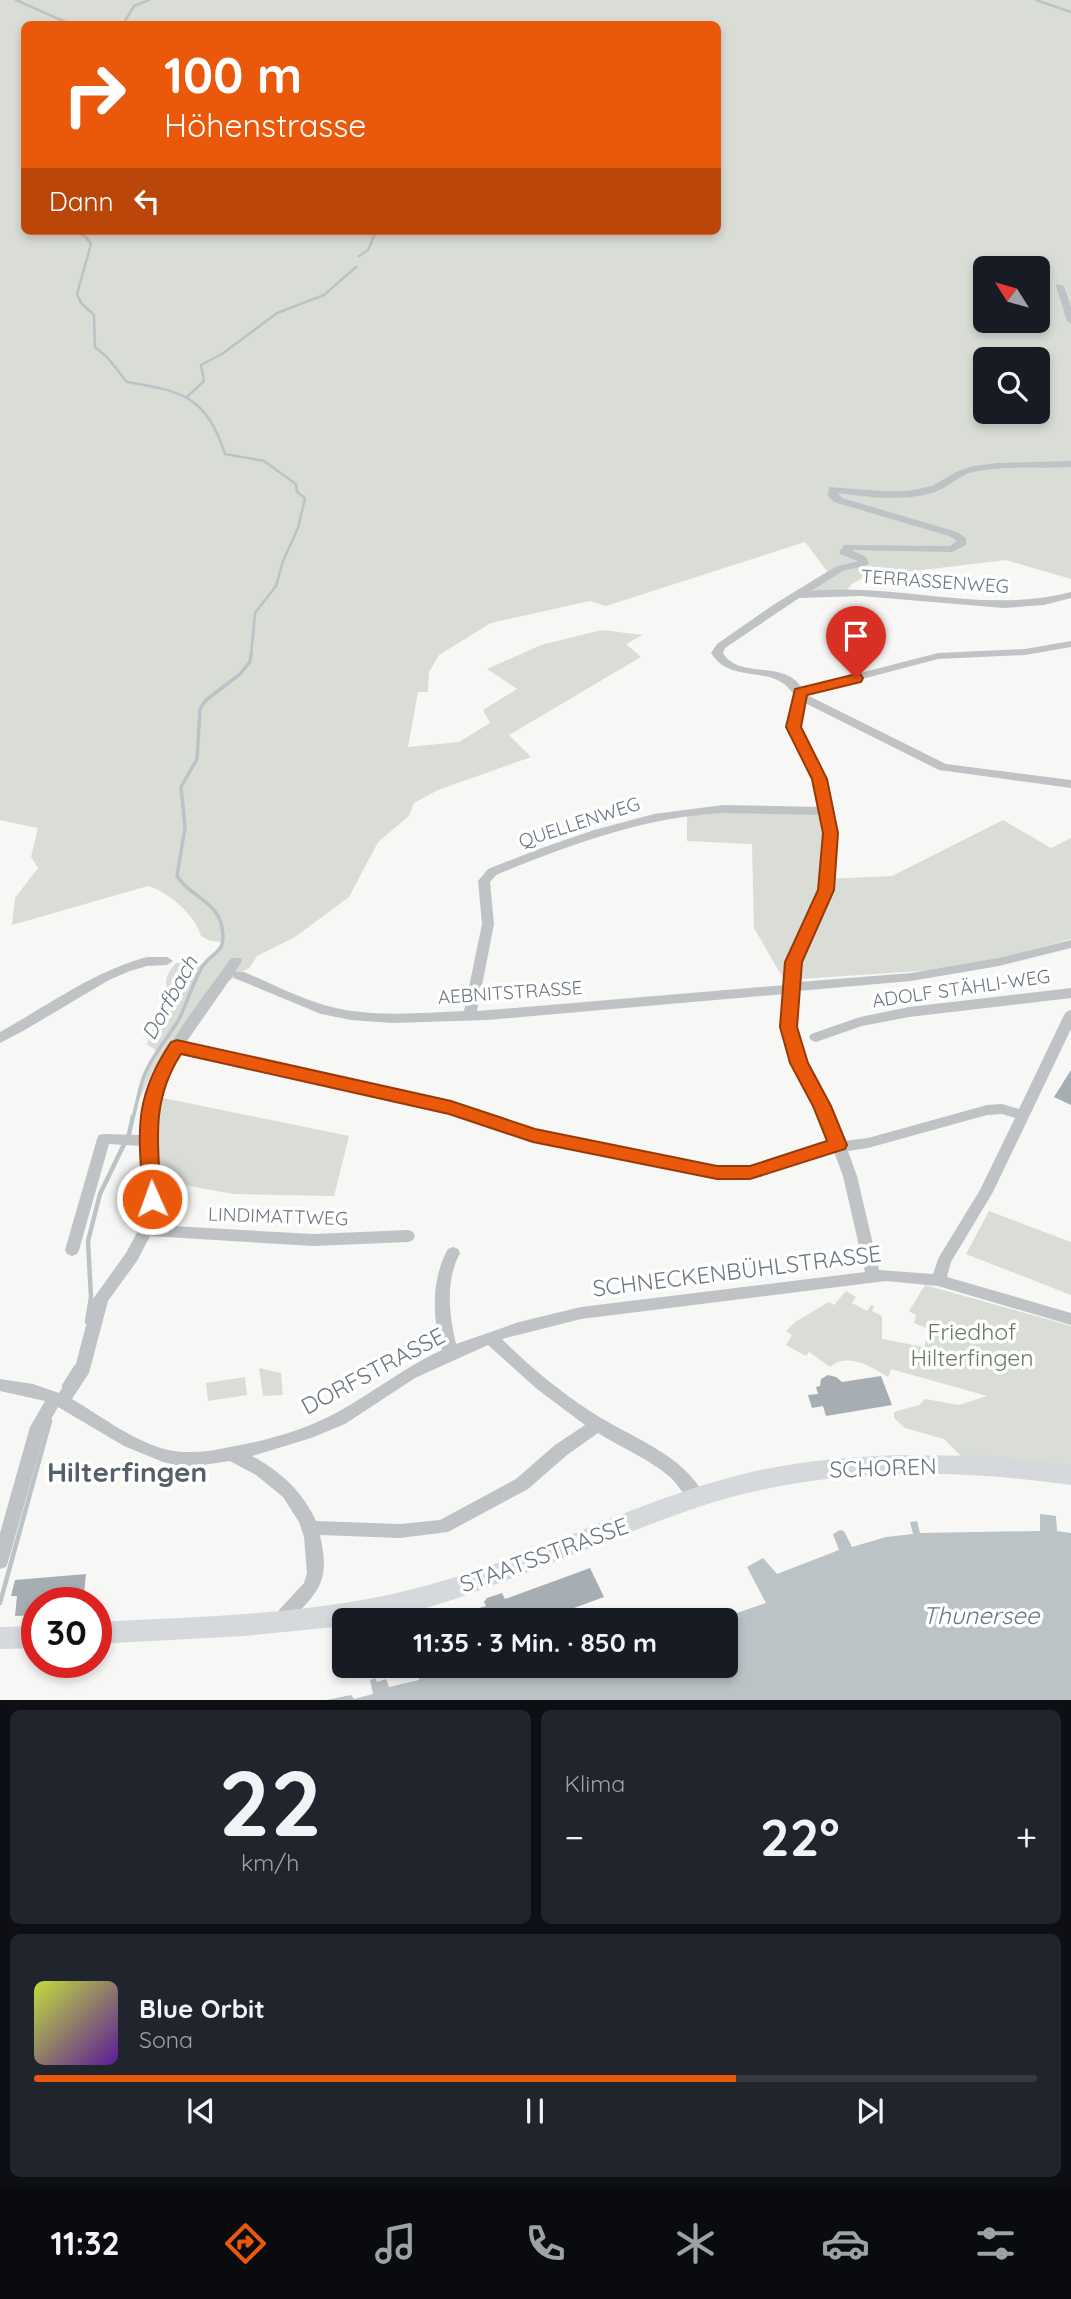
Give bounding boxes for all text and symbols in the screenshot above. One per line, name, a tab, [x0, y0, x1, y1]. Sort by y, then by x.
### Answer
text: 100 m	[164, 44, 302, 105]
icon: right	[49, 49, 140, 140]
text: Höhenstrasse	[164, 105, 366, 145]
icon: left	[128, 182, 166, 220]
text: Dann	[49, 185, 114, 218]
north arrow	[973, 256, 1050, 332]
map controls	[973, 256, 1050, 424]
button: search	[973, 347, 1050, 424]
street label: TERRASSENWEG	[860, 564, 1010, 598]
pin	[826, 606, 886, 678]
icon: arrive	[837, 617, 875, 655]
street label: QUELLENWEG	[515, 791, 643, 853]
water label: Dorfbach	[135, 950, 203, 1044]
street label: ADOLF STÄHLI-WEG	[871, 964, 1051, 1012]
street label: AEBNITSTRASSE	[437, 975, 583, 1009]
position arrow	[115, 1162, 189, 1236]
street label: LINDIMATTWEG	[208, 1202, 348, 1230]
street label: SCHNECKENBÜHLSTRASSE	[591, 1238, 883, 1303]
park label: Friedhof Hilterfingen	[911, 1317, 1033, 1372]
street label: DORFSTRASSE	[296, 1321, 450, 1421]
street label: SCHOREN	[829, 1451, 937, 1484]
district label: Hilterfingen	[47, 1454, 207, 1489]
street label: STAATSSTRASSE	[456, 1511, 632, 1598]
speed limit sign: 30	[21, 1587, 112, 1678]
water label: Thunersee	[923, 1600, 1041, 1630]
text: 11:35 · 3 Min. · 850 m	[413, 1626, 657, 1659]
text: 22	[218, 1745, 322, 1859]
text: Klima	[565, 1769, 625, 1798]
text: 22°	[760, 1804, 840, 1869]
text: −	[565, 1813, 584, 1861]
text: +	[1016, 1813, 1037, 1861]
text: km/h	[241, 1848, 299, 1877]
text: Blue Orbit	[139, 1992, 265, 2025]
text: Sona	[139, 2025, 193, 2054]
icon: previous	[182, 2092, 220, 2130]
icon: pause	[516, 2092, 554, 2130]
icon: next	[851, 2092, 889, 2130]
icon: directions	[221, 2219, 270, 2268]
icon: music	[371, 2219, 420, 2268]
icon: phone	[521, 2219, 570, 2268]
icon: climate	[671, 2219, 720, 2268]
icon: car	[821, 2219, 870, 2268]
icon: filters	[971, 2219, 1020, 2268]
text: 11:32	[51, 2223, 120, 2263]

